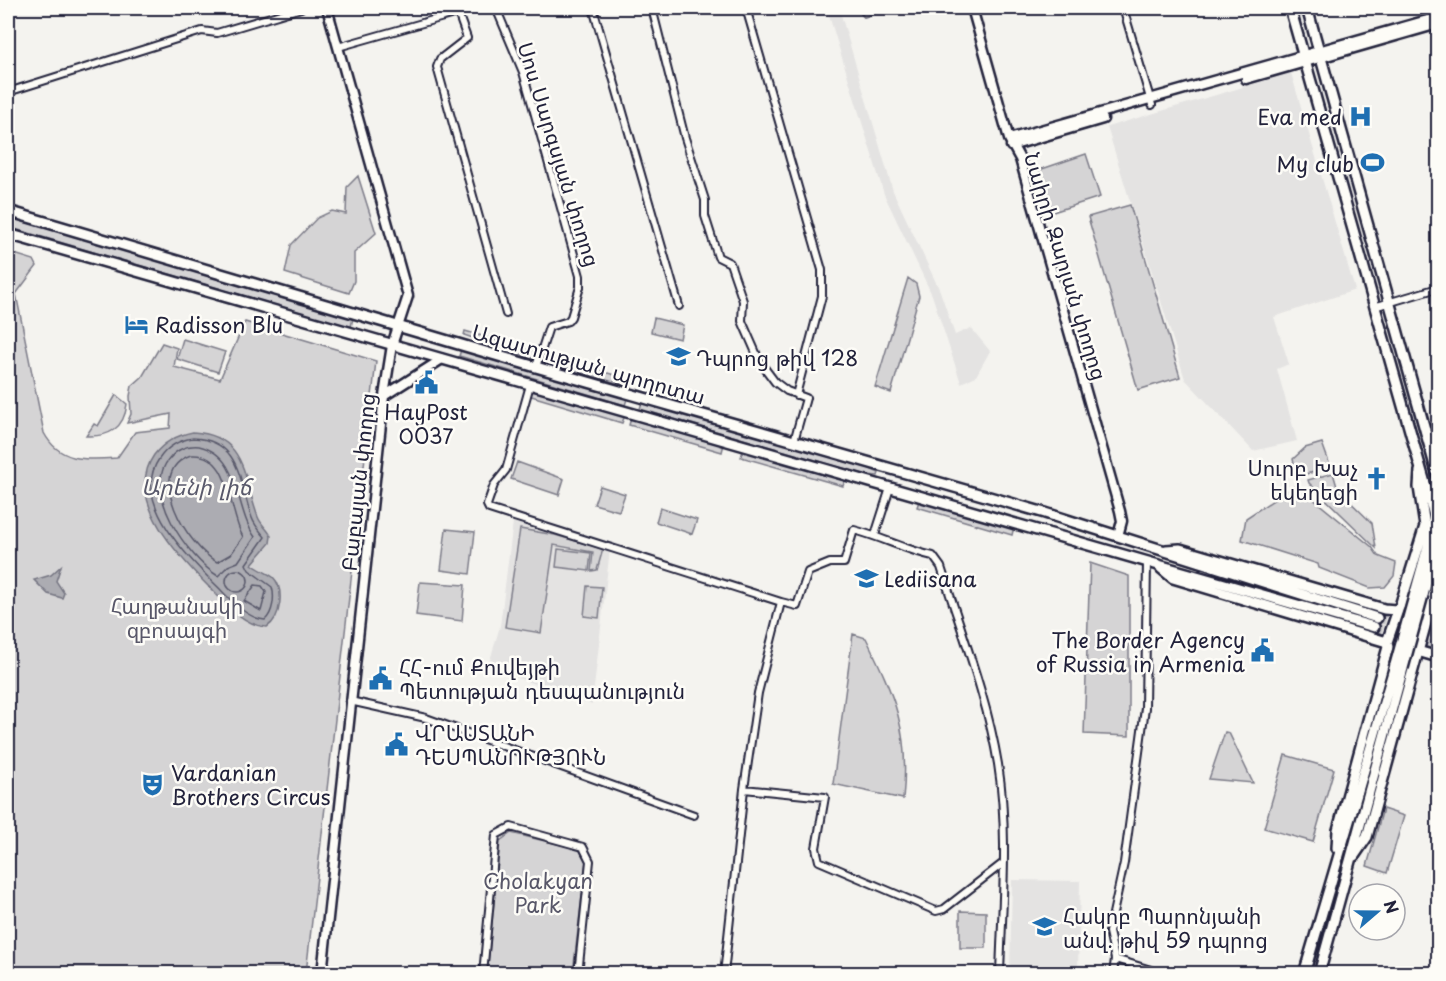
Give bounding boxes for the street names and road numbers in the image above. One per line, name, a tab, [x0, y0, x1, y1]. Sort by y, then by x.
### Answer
street label: Սոս Սարգսյան փողոց	[511, 38, 609, 270]
street label: Նաիրի Զարյան փողոց	[1017, 148, 1117, 384]
street label: Ազատության պողոտա	[468, 314, 710, 412]
street label: Բաբայան փողոց	[332, 391, 382, 573]

